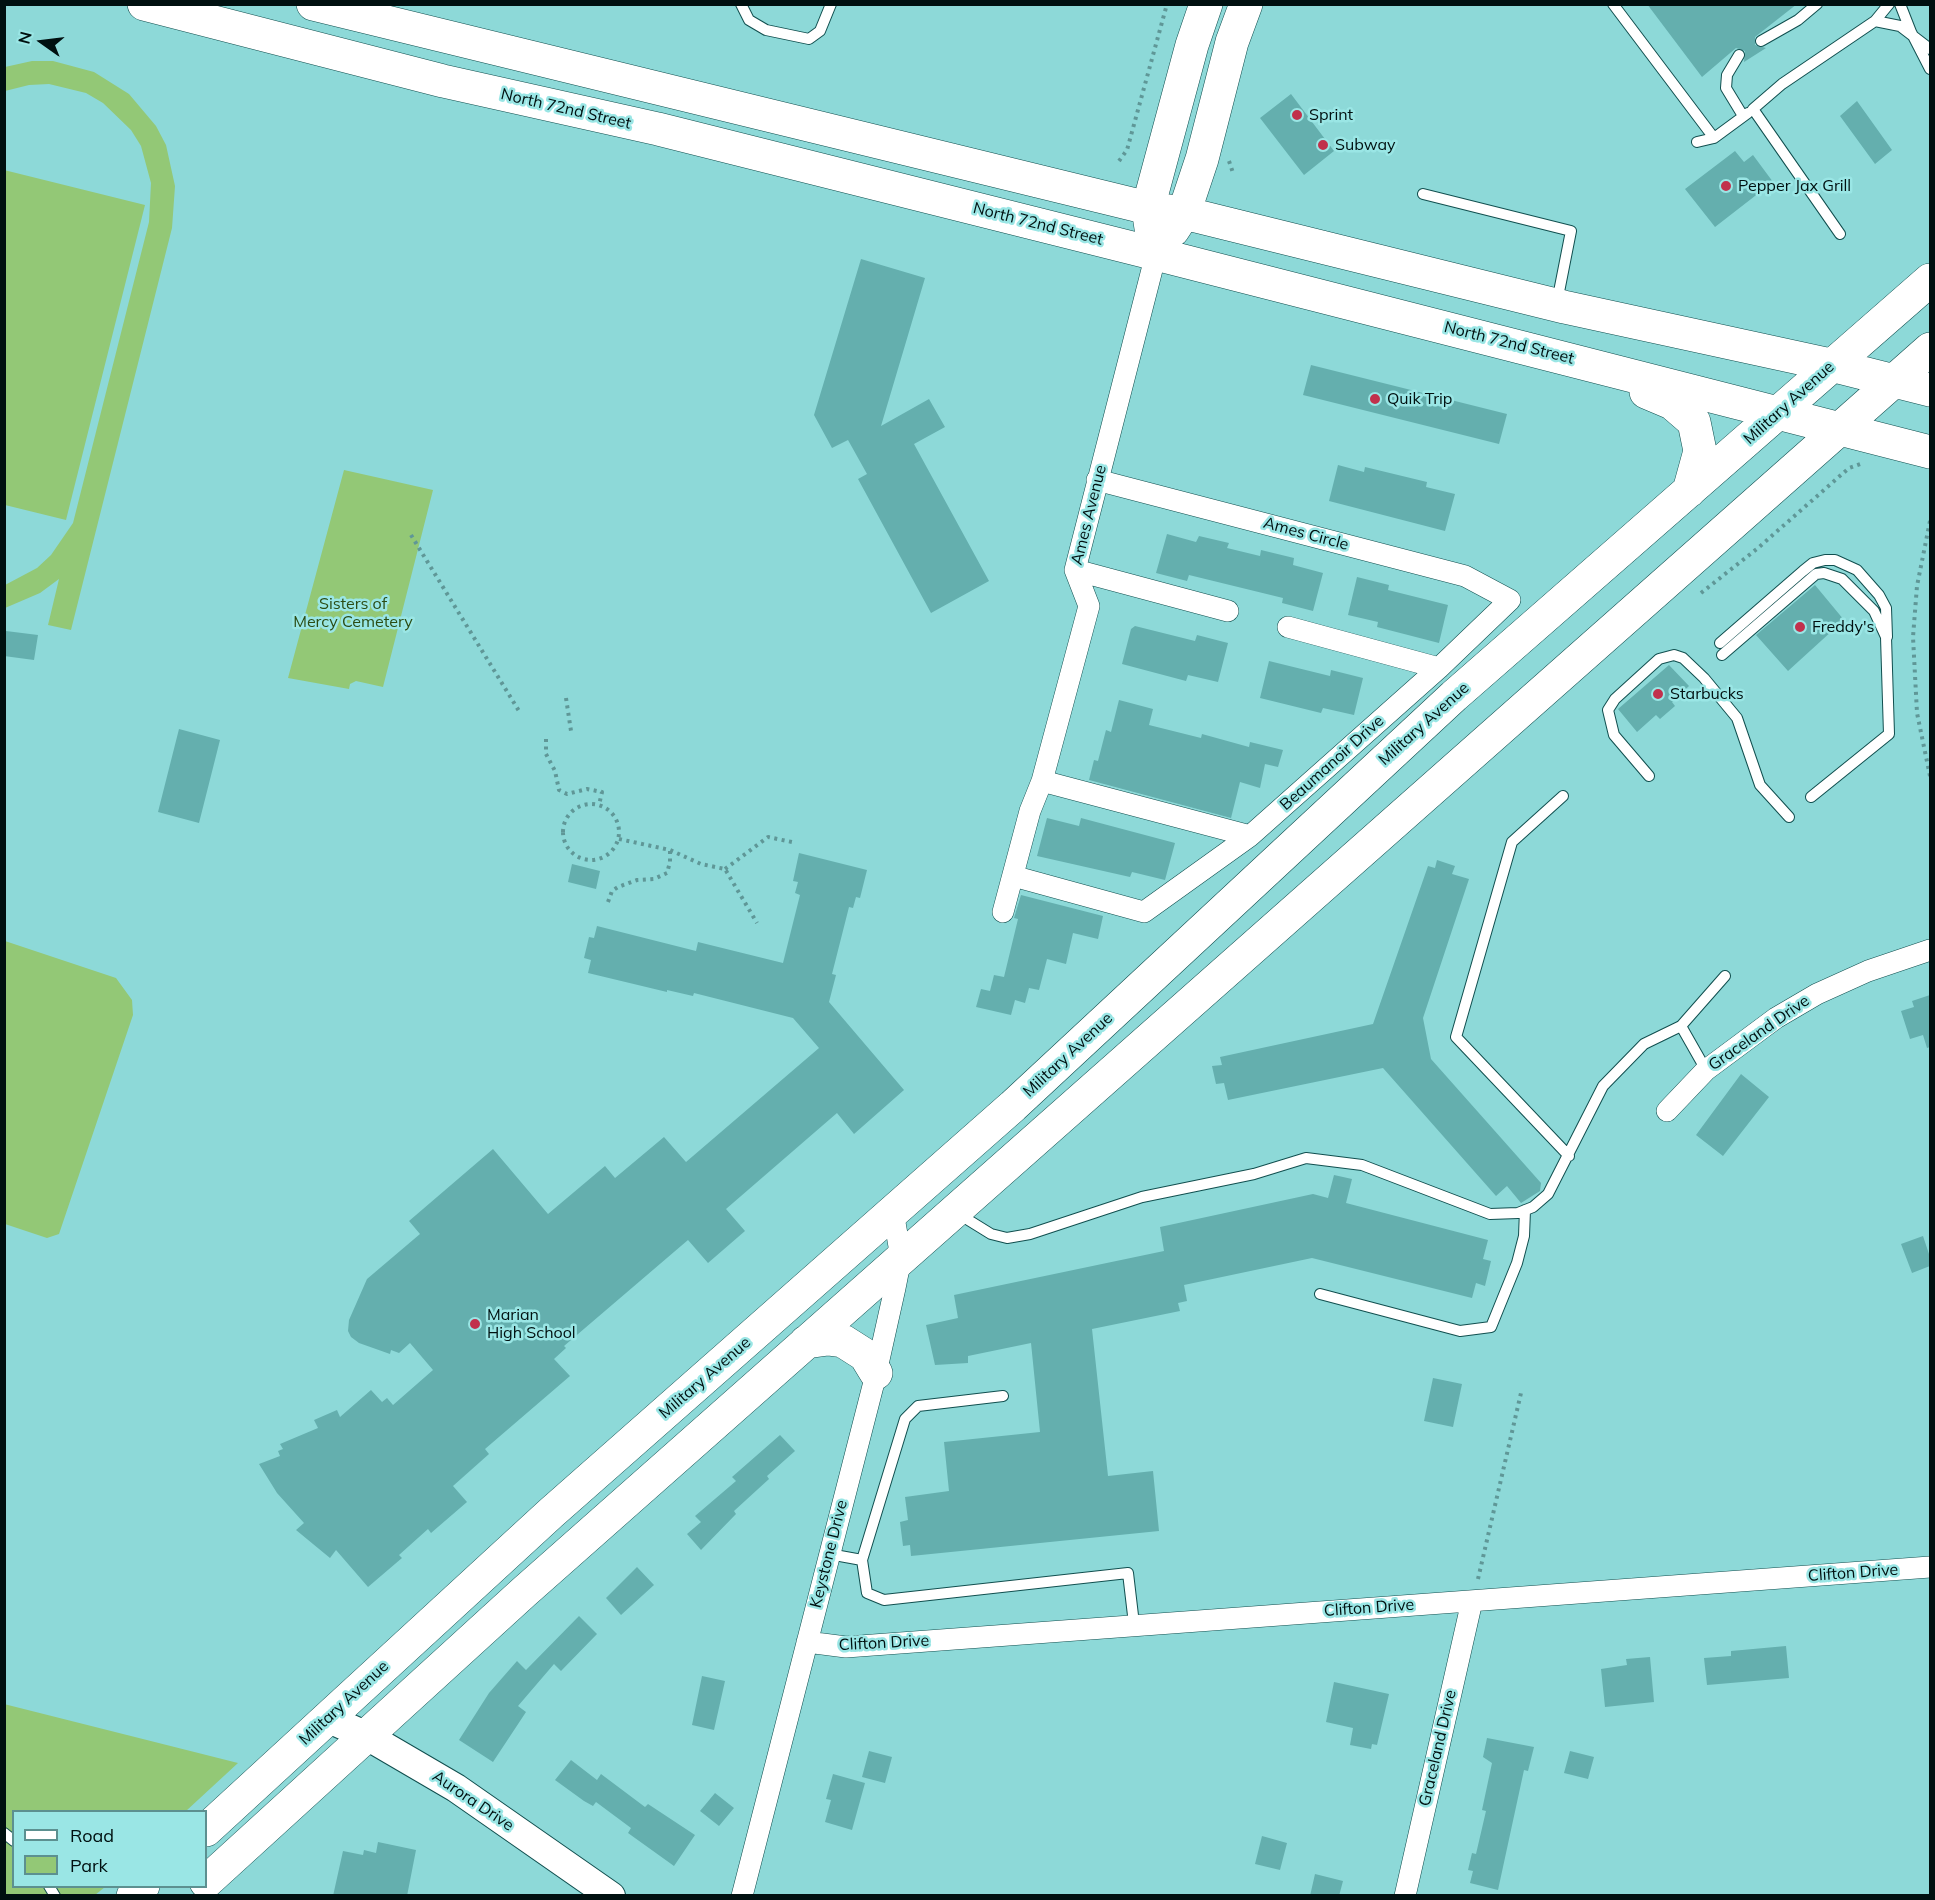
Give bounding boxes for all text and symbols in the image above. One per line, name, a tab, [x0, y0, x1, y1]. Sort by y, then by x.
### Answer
north arrow	[12, 12, 72, 72]
text: N	[13, 29, 36, 46]
street label: North 72nd Street	[499, 85, 633, 133]
place label: Sprint	[1309, 105, 1353, 125]
marker: Sprint	[1290, 108, 1304, 122]
place label: Subway	[1335, 135, 1395, 155]
marker: Subway	[1316, 138, 1330, 152]
place label: Pepper Jax Grill	[1738, 176, 1851, 196]
marker: Pepper Jax Grill	[1719, 179, 1733, 193]
street label: North 72nd Street	[971, 199, 1105, 249]
street label: North 72nd Street	[1442, 318, 1576, 368]
street label: Military Avenue	[1740, 357, 1838, 449]
place label: Quik Trip	[1387, 389, 1452, 409]
marker: Quik Trip	[1368, 392, 1382, 406]
street label: Ames Avenue	[1067, 463, 1111, 567]
street label: Ames Circle	[1261, 513, 1351, 555]
park label: Sisters of Mercy Cemetery	[293, 594, 413, 632]
place label: Freddy's	[1812, 617, 1874, 637]
marker: Freddy's	[1793, 620, 1807, 634]
street label: Military Avenue	[1375, 678, 1473, 770]
place label: Starbucks	[1670, 684, 1744, 704]
marker: Starbucks	[1651, 687, 1665, 701]
street label: Beaumanoir Drive	[1276, 711, 1388, 815]
street label: Graceland Drive	[1705, 991, 1813, 1075]
street label: Military Avenue	[1019, 1009, 1117, 1101]
place label: Marian High School	[487, 1305, 576, 1343]
marker: Marian High School	[468, 1317, 482, 1331]
street label: Military Avenue	[655, 1333, 755, 1423]
street label: Keystone Drive	[806, 1498, 852, 1610]
street label: Clifton Drive	[1807, 1560, 1899, 1586]
street label: Clifton Drive	[1323, 1595, 1415, 1621]
street label: Clifton Drive	[838, 1631, 930, 1655]
street label: Military Avenue	[295, 1657, 393, 1749]
street label: Graceland Drive	[1415, 1688, 1461, 1808]
street label: Aurora Drive	[429, 1767, 517, 1835]
legend	[12, 1810, 207, 1888]
text: Road	[70, 1824, 114, 1847]
text: Park	[70, 1854, 108, 1877]

